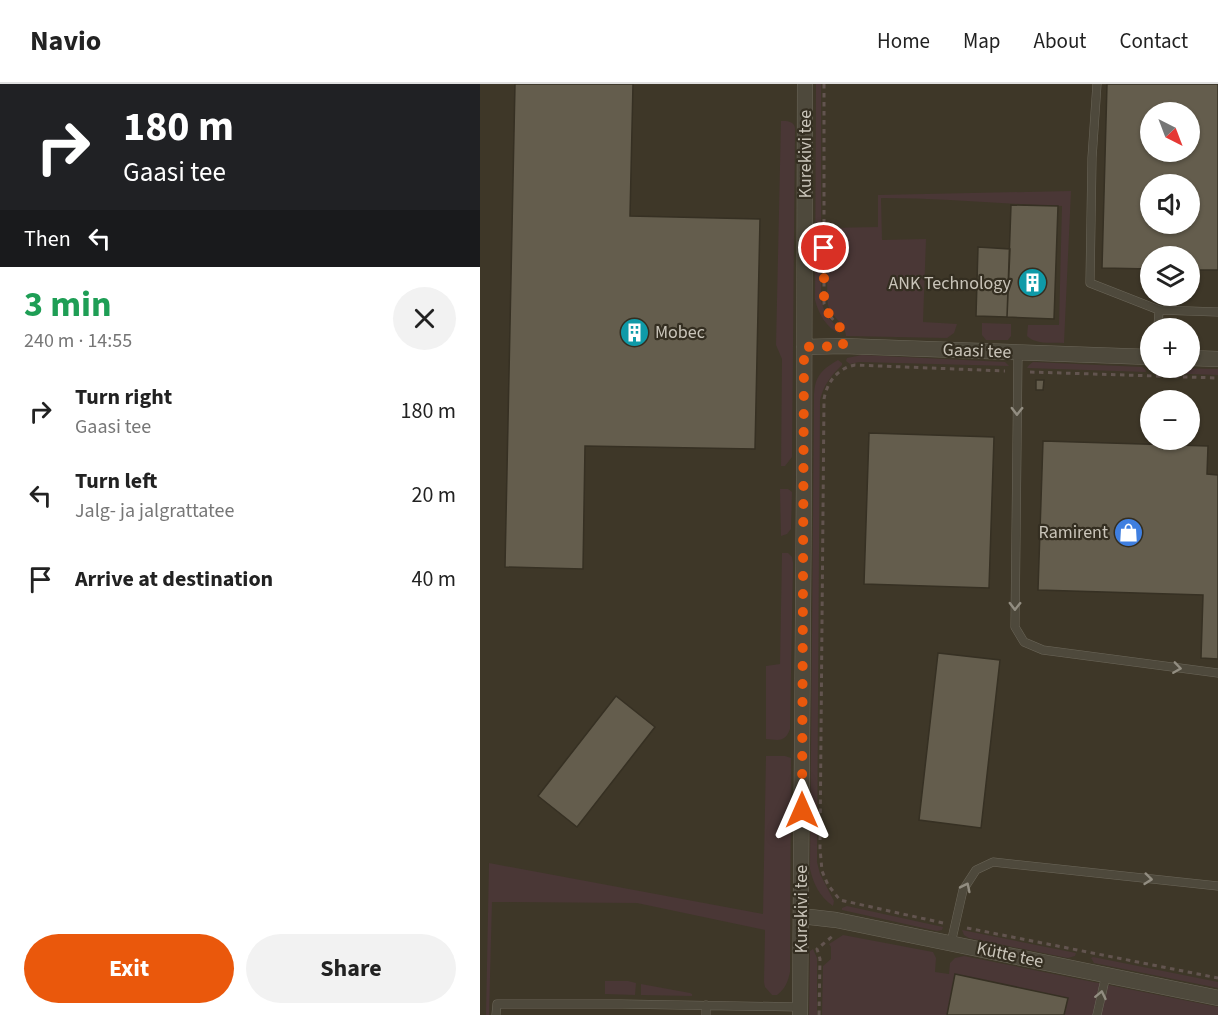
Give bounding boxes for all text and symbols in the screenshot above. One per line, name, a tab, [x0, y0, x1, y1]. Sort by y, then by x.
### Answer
text: Navio	[30, 21, 101, 61]
text: Home	[877, 26, 930, 56]
text: Map	[963, 26, 1001, 56]
text: About	[1034, 26, 1086, 56]
text: Contact	[1119, 26, 1188, 56]
text: 180 m	[123, 97, 234, 157]
north arrow	[1140, 102, 1200, 162]
map controls	[1140, 102, 1200, 450]
icon: right	[24, 108, 102, 186]
street label: Kurekivi tee	[793, 110, 818, 198]
text: Gaasi tee	[123, 153, 226, 192]
button: sound	[1140, 174, 1200, 234]
icon: left	[83, 222, 116, 255]
pin	[798, 222, 849, 273]
text: Then	[24, 223, 71, 255]
icon: arrive	[807, 231, 840, 264]
button: layers	[1140, 246, 1200, 306]
building icon: ANK Technology	[1016, 267, 1048, 299]
place label: ANK Technology	[888, 271, 1012, 296]
text: 3 min	[24, 279, 112, 330]
button: close	[393, 287, 456, 350]
building icon: Mobec	[618, 316, 650, 348]
button: +	[1140, 318, 1200, 378]
place label: Mobec	[655, 320, 705, 345]
text: 240 m · 14:55	[24, 327, 132, 355]
street label: Gaasi tee	[942, 337, 1012, 365]
text: Turn right	[75, 381, 172, 413]
button: −	[1140, 390, 1200, 450]
icon: right	[24, 395, 57, 428]
text: 180 m	[401, 395, 456, 427]
one-way arrow	[1011, 406, 1024, 415]
text: Gaasi tee	[75, 413, 151, 441]
text: Turn left	[75, 465, 157, 497]
icon: left	[24, 479, 57, 512]
text: 20 m	[411, 479, 456, 511]
text: Jalg- ja jalgrattatee	[75, 497, 234, 525]
shop icon: Ramirent	[1113, 516, 1145, 548]
place label: Ramirent	[1038, 520, 1108, 545]
icon: arrive	[24, 563, 57, 596]
text: Arrive at destination	[75, 563, 273, 595]
text: 40 m	[411, 563, 456, 595]
one-way arrow	[1009, 601, 1021, 610]
one-way arrow	[1173, 661, 1182, 673]
position arrow	[770, 778, 834, 842]
street label: Kurekivi tee	[789, 865, 814, 953]
one-way arrow	[1144, 872, 1153, 885]
one-way arrow	[959, 883, 971, 894]
button: Exit	[24, 934, 234, 1003]
button: Share	[246, 934, 456, 1003]
street label: Kütte tee	[974, 936, 1046, 974]
one-way arrow	[1094, 990, 1107, 1000]

